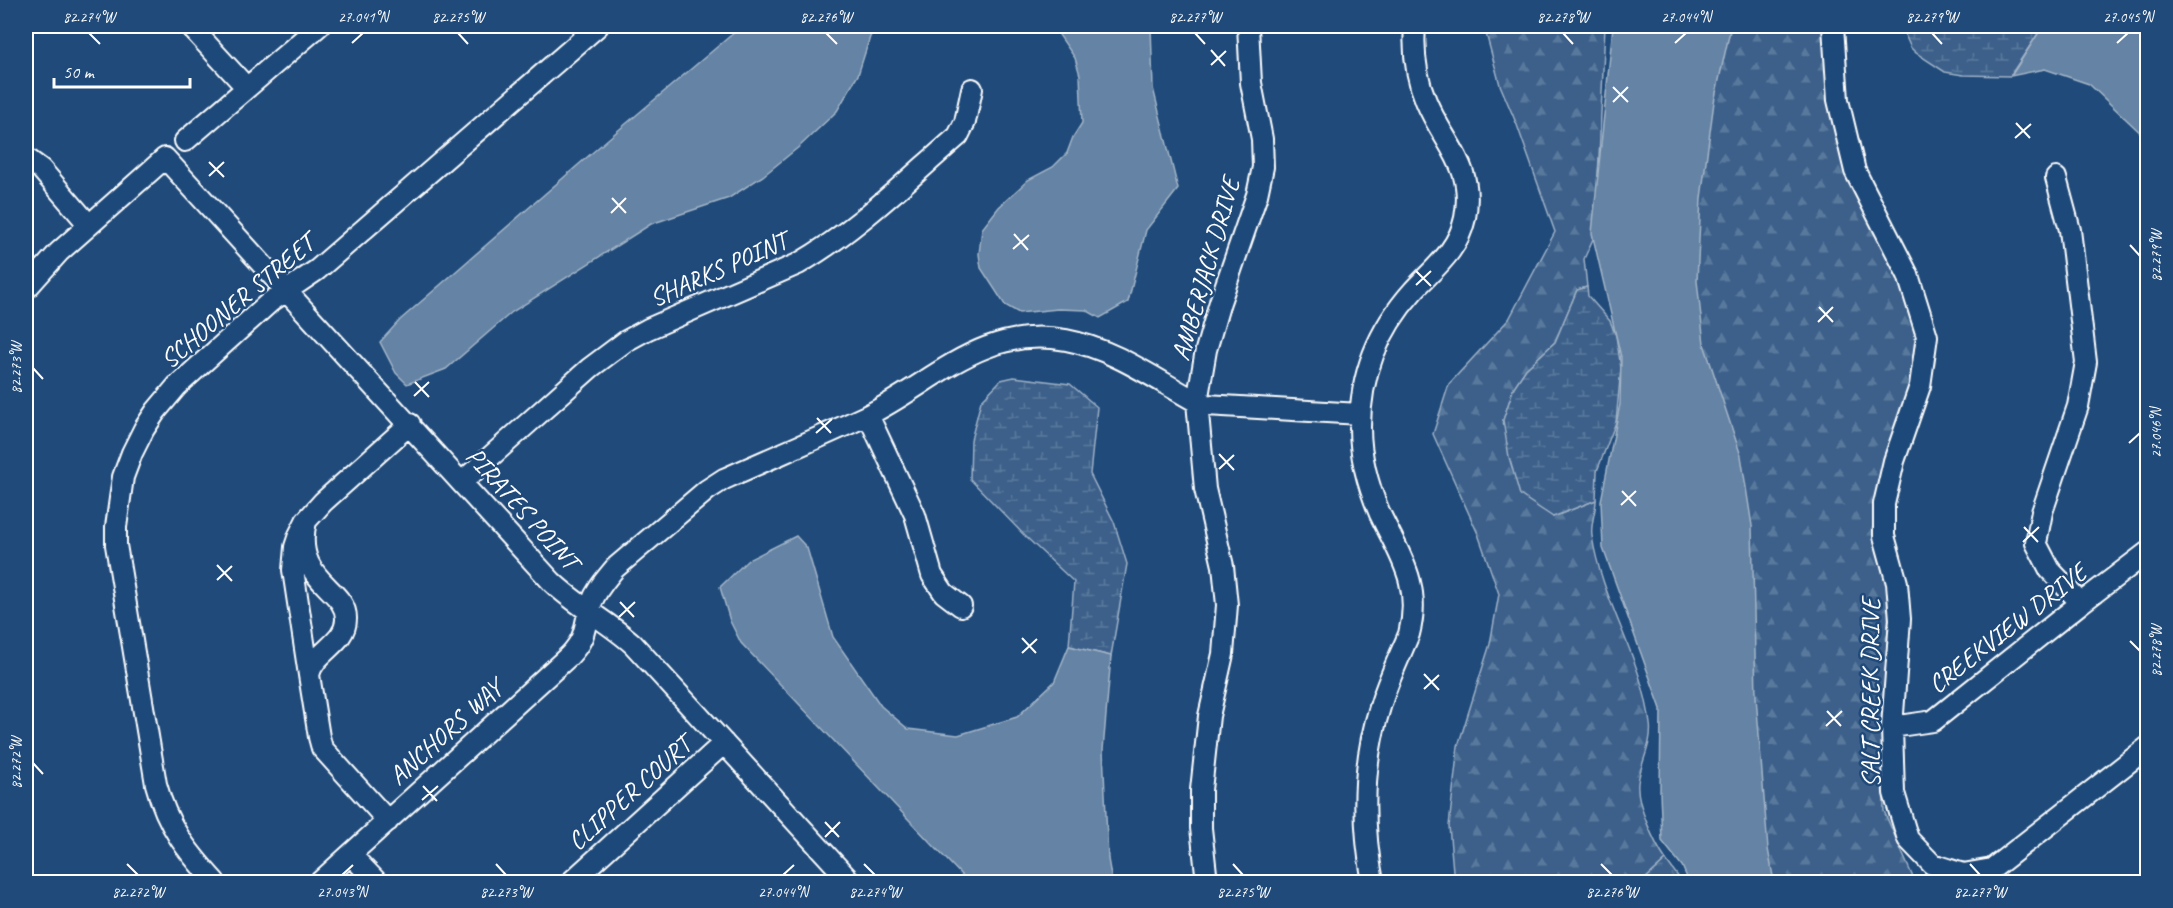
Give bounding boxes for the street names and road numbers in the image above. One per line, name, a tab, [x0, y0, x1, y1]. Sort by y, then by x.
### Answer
street label: AMBERJACK DRIVE	[1164, 170, 1248, 364]
street label: SHARKS POINT	[644, 222, 798, 314]
street label: SCHOONER STREET	[153, 223, 327, 376]
street label: PIRATES POINT	[459, 440, 590, 580]
street label: CREEKVIEW DRIVE	[1921, 554, 2096, 701]
street label: SALT CREEK DRIVE	[1854, 594, 1887, 788]
street label: ANCHORS WAY	[381, 669, 513, 792]
street label: CLIPPER COURT	[561, 725, 703, 858]

